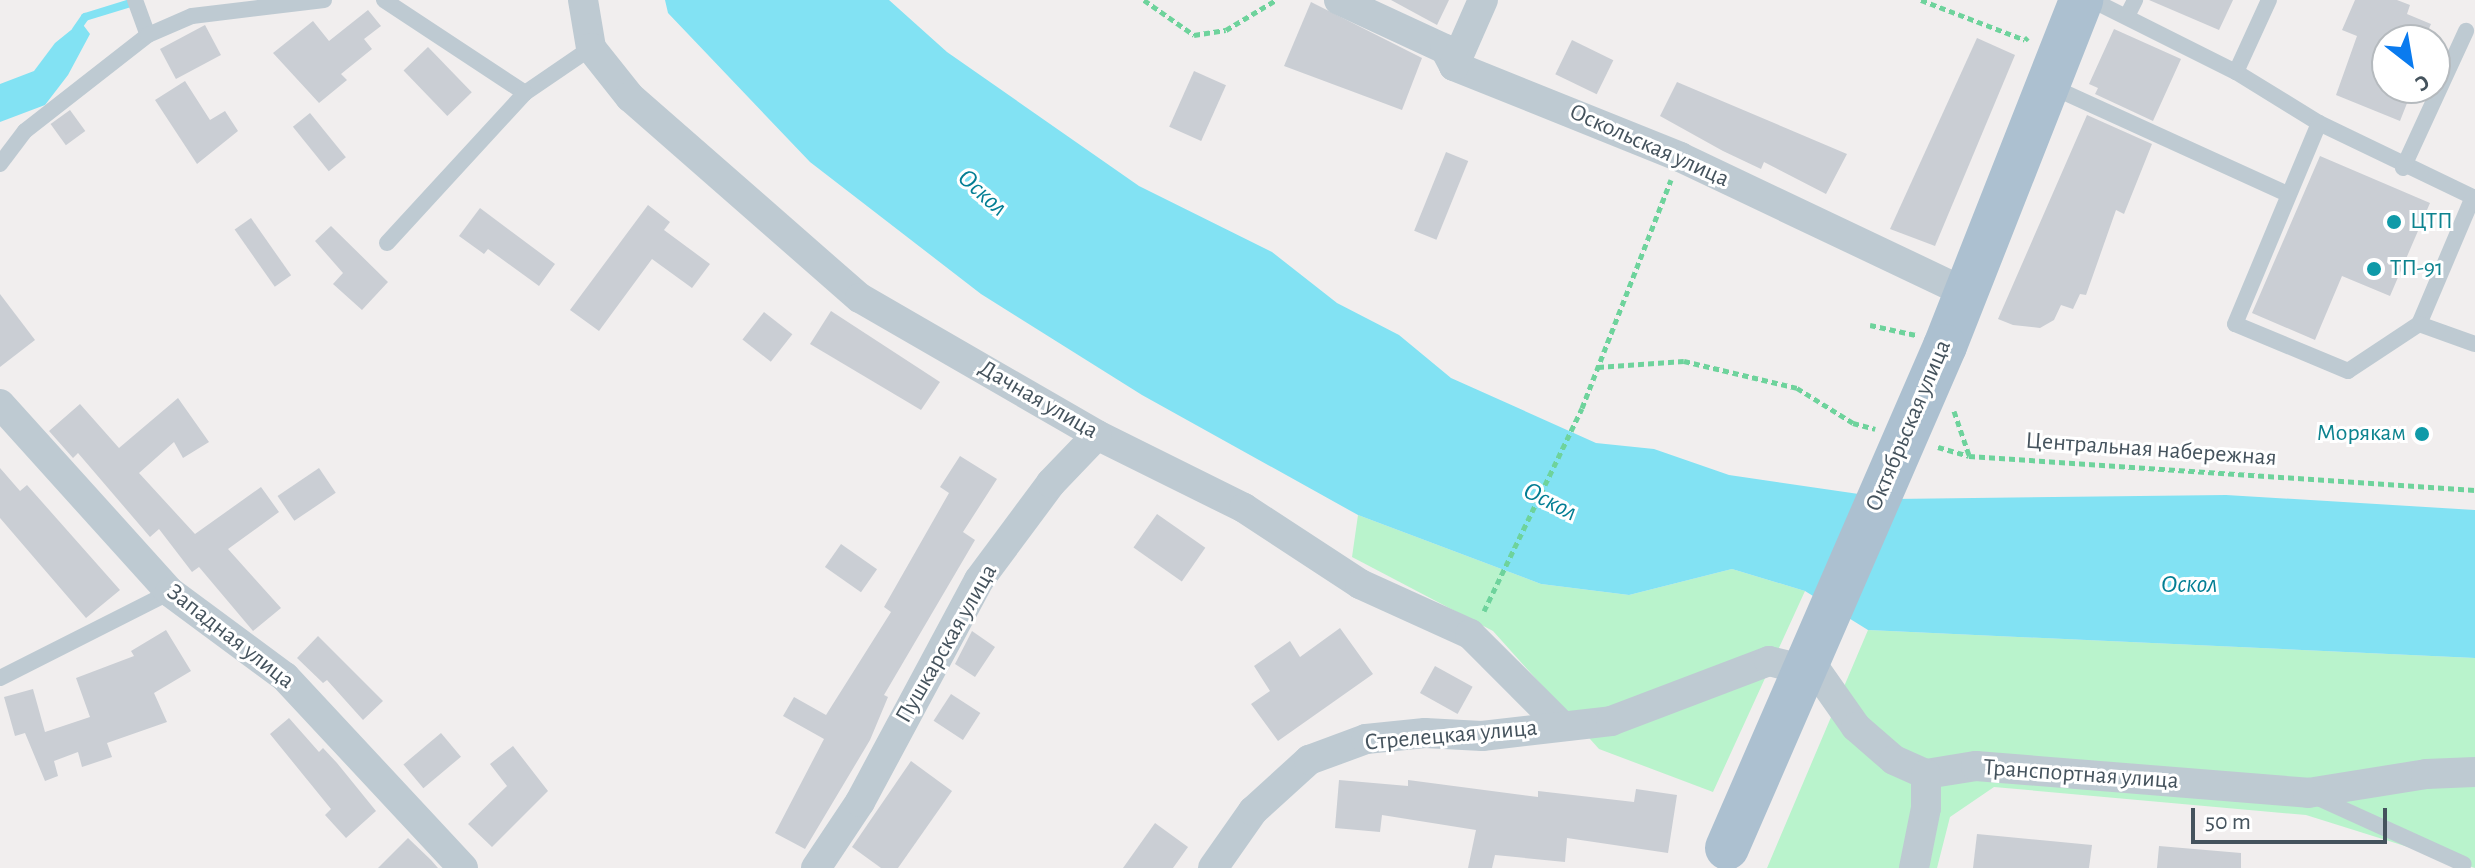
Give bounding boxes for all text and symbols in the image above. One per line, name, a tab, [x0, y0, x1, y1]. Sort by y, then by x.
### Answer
north arrow	[2371, 24, 2451, 104]
text: С	[2411, 70, 2433, 95]
street label: Оскольская улица	[1565, 98, 1733, 194]
water label: Оскол	[951, 162, 1013, 224]
place label: ЦТП	[2410, 208, 2453, 236]
marker: ЦТП	[2385, 213, 2403, 231]
place label: ТП-91	[2390, 255, 2443, 283]
marker: ТП-91	[2365, 260, 2383, 278]
street label: Октябрьская улица	[1860, 336, 1958, 516]
street label: Дачная улица	[973, 354, 1103, 446]
place label: Морякам	[2317, 420, 2406, 448]
marker: Морякам	[2413, 425, 2431, 443]
street label: Центральная набережная	[2024, 427, 2278, 473]
water label: Оскол	[1518, 475, 1582, 529]
street label: Пушкарская улица	[890, 559, 1004, 729]
water label: Оскол	[2161, 569, 2217, 601]
street label: Западная улица	[160, 578, 300, 696]
street label: Стрелецкая улица	[1363, 714, 1539, 758]
street label: Транспортная улица	[1982, 754, 2180, 796]
scale bar	[2195, 792, 2391, 842]
text: 50 m	[2205, 810, 2251, 834]

